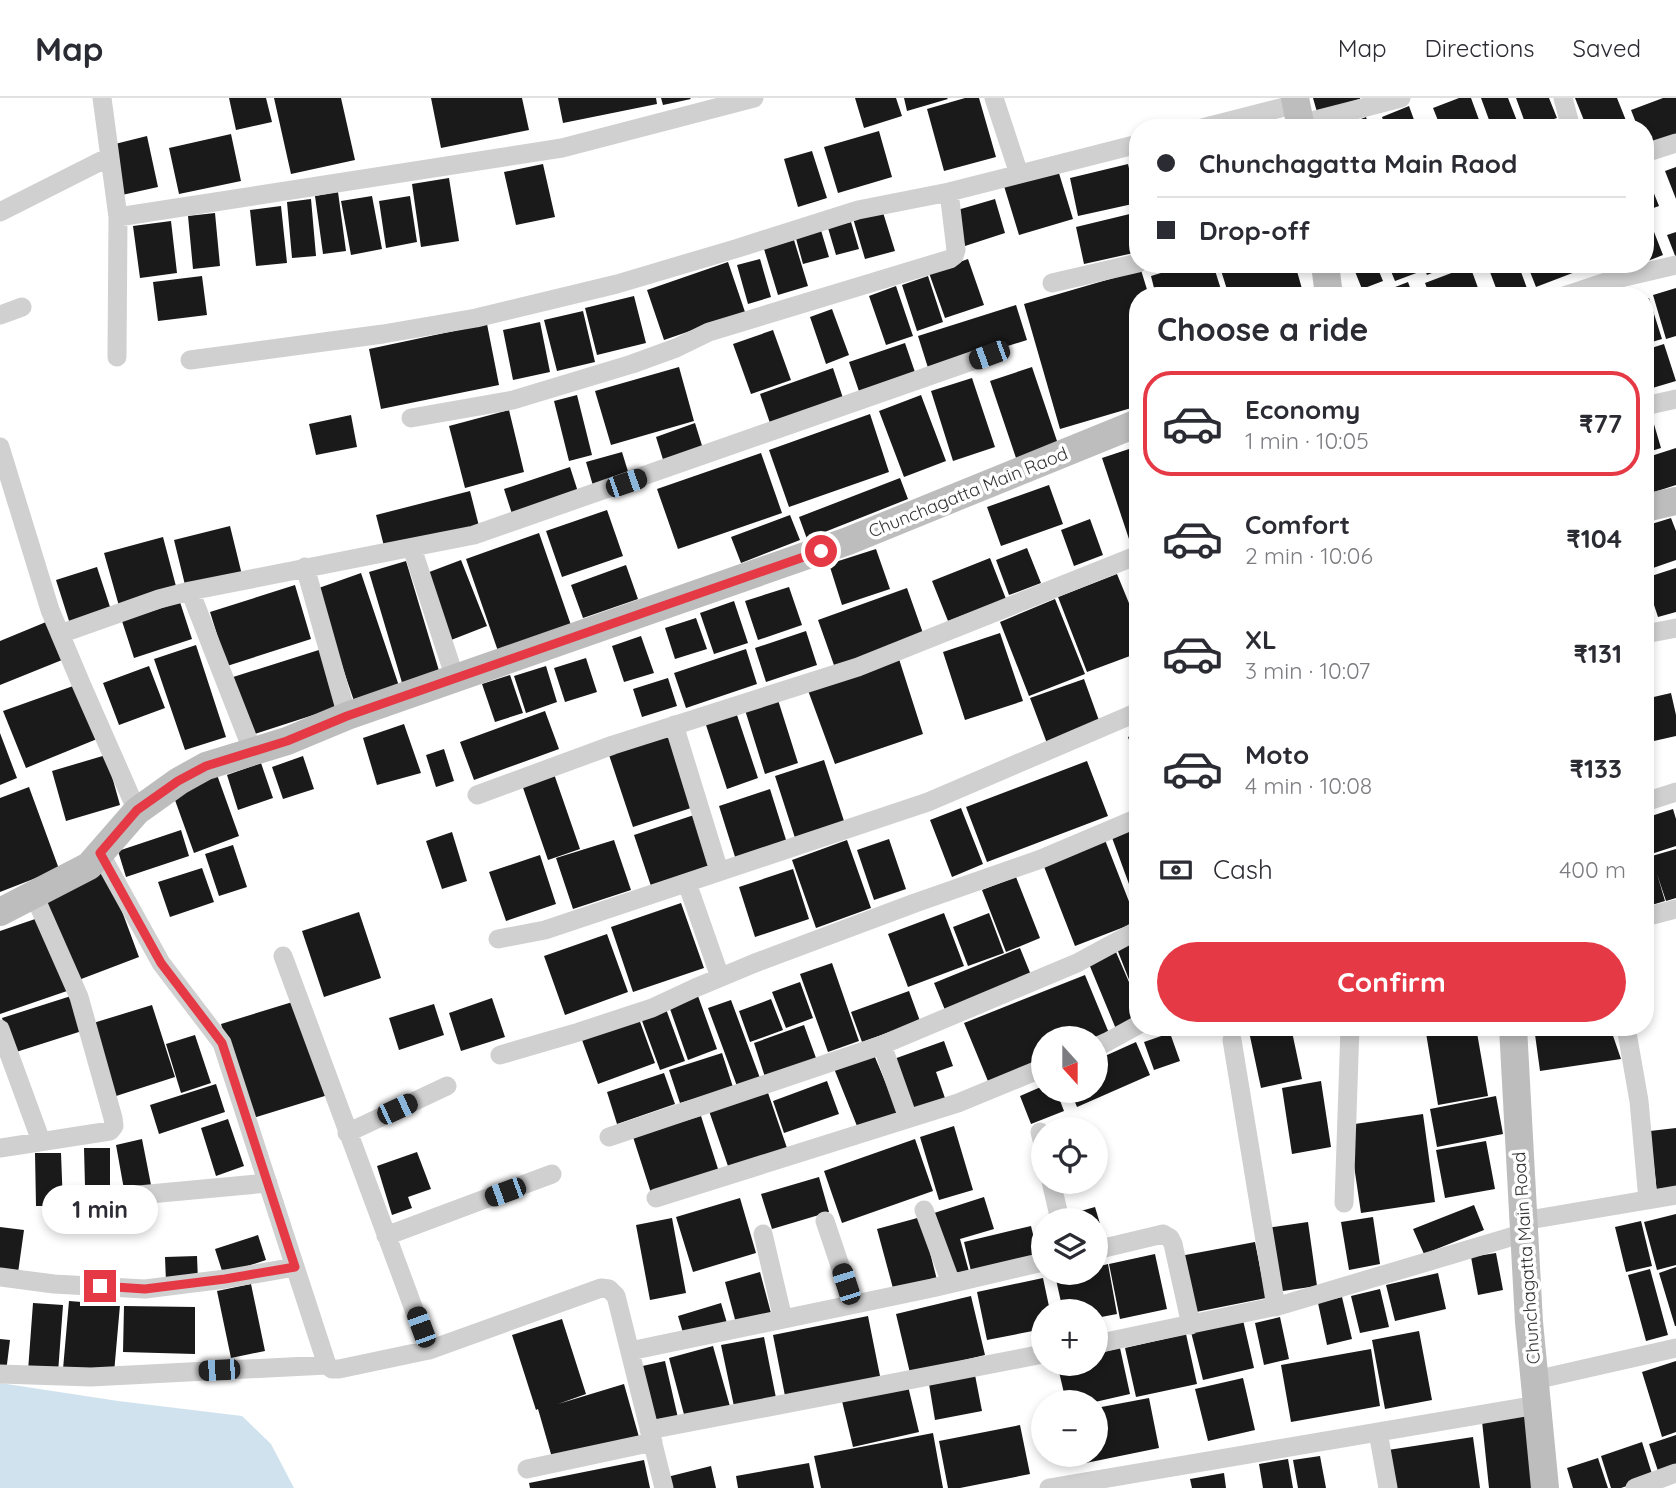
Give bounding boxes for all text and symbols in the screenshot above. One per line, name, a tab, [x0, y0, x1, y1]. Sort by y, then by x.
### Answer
text: Map	[35, 28, 103, 69]
text: Map	[1338, 33, 1387, 63]
text: Directions	[1425, 33, 1535, 63]
text: Saved	[1573, 33, 1641, 63]
text: Chunchagatta Main Raod	[1199, 147, 1517, 180]
text: Drop-off	[1199, 214, 1310, 247]
text: Choose a ride	[1157, 309, 1369, 349]
car	[966, 338, 1013, 372]
icon: car	[1161, 392, 1224, 455]
text: Economy	[1245, 393, 1360, 426]
text: ₹77	[1579, 407, 1622, 440]
text: 1 min · 10:05	[1245, 426, 1369, 455]
street label: Chunchagatta Main Raod	[865, 441, 1071, 543]
car	[603, 466, 650, 500]
icon: car	[1161, 507, 1224, 570]
text: Comfort	[1245, 508, 1350, 541]
text: ₹104	[1566, 522, 1622, 555]
route start	[805, 535, 837, 567]
text: 2 min · 10:06	[1245, 541, 1373, 570]
icon: car	[1161, 622, 1224, 685]
text: XL	[1245, 623, 1277, 656]
text: ₹131	[1573, 637, 1622, 670]
text: 3 min · 10:07	[1245, 656, 1370, 685]
icon: car	[1161, 737, 1224, 800]
text: Moto	[1245, 738, 1309, 771]
text: ₹133	[1570, 752, 1622, 785]
text: 4 min · 10:08	[1245, 771, 1372, 800]
icon: cash	[1157, 851, 1195, 889]
text: Cash	[1213, 853, 1273, 886]
text: 400 m	[1559, 855, 1626, 884]
button: Confirm	[1157, 942, 1626, 1022]
north arrow	[1031, 1026, 1108, 1102]
map controls	[1031, 1026, 1108, 1467]
car	[374, 1091, 421, 1127]
button: locate	[1031, 1117, 1108, 1194]
street label: Chunchagatta Main Road	[1507, 1151, 1545, 1365]
car	[482, 1175, 529, 1209]
callout: 1 min	[42, 1184, 158, 1234]
text: 1 min	[72, 1195, 128, 1224]
button: layers	[1031, 1208, 1108, 1285]
car	[830, 1261, 863, 1307]
route end	[84, 1270, 116, 1302]
button: +	[1031, 1299, 1108, 1376]
car	[404, 1304, 439, 1350]
car	[198, 1358, 241, 1382]
button: −	[1031, 1390, 1108, 1467]

